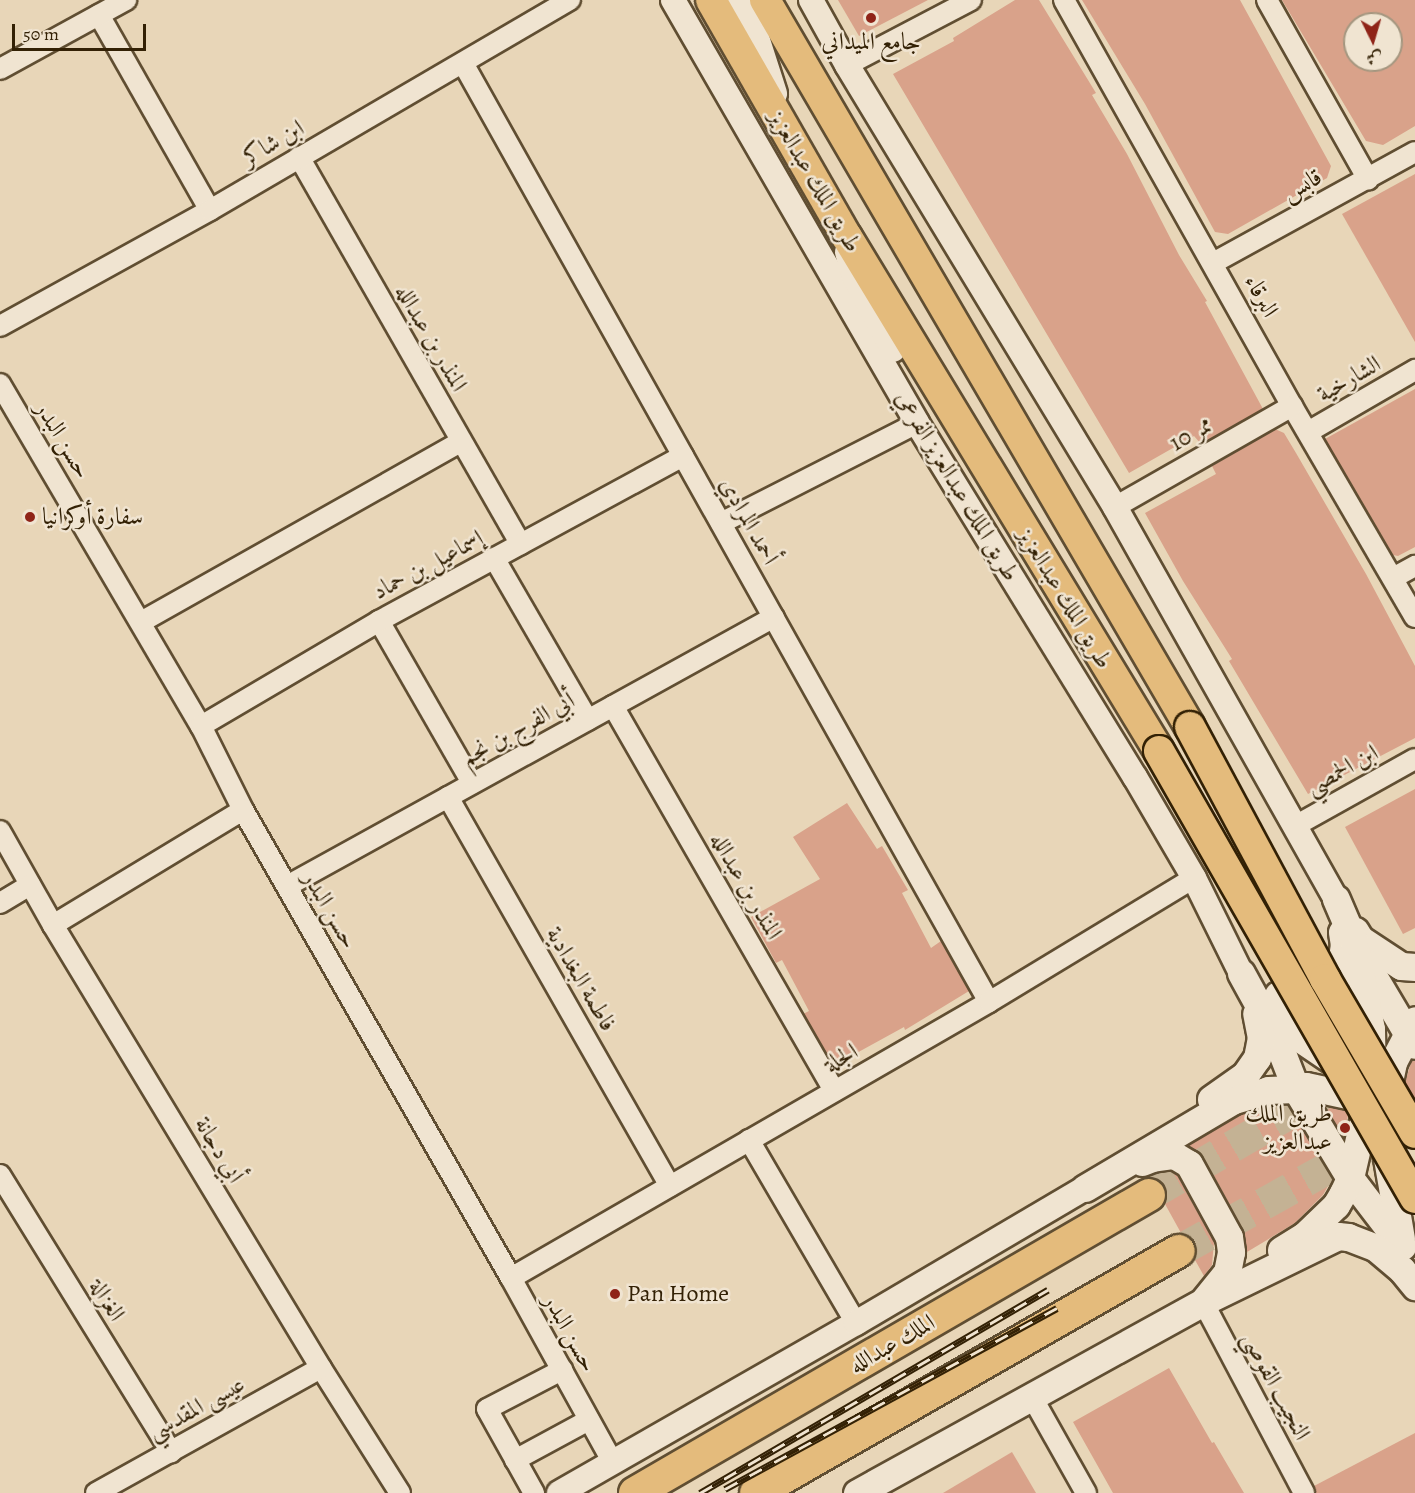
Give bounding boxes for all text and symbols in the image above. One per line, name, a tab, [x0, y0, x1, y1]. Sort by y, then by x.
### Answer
marker: جامع الميداني	[864, 11, 878, 25]
scale bar	[15, 12, 148, 50]
north arrow	[1343, 12, 1403, 72]
text: 50 m	[23, 22, 59, 46]
place label: جامع الميداني	[821, 28, 921, 56]
text: ش	[1366, 46, 1383, 70]
street label: طريق الملك عبدالعزيز	[763, 105, 867, 257]
street label: ابن شاكر	[237, 114, 309, 172]
street label: قابس	[1277, 163, 1327, 207]
street label: البرقاء	[1238, 270, 1284, 322]
street label: المنذر بن عبدالله	[389, 279, 473, 397]
street label: الشارخية	[1312, 349, 1386, 409]
street label: طريق الملك عبدالعزيز الفرعي	[889, 386, 1025, 586]
street label: حسن البدر	[29, 396, 97, 484]
street label: ممر 10	[1164, 410, 1218, 458]
street label: أحمد المرادي	[713, 472, 785, 570]
place label: سفارة أوكرانيا	[42, 503, 143, 531]
marker: سفارة أوكرانيا	[23, 510, 37, 524]
street label: طريق الملك عبدالعزيز	[1011, 522, 1119, 674]
street label: إسماعيل بن حماد	[368, 524, 488, 606]
street label: أبي الفرج بن نجم	[456, 686, 580, 772]
street label: ابن الحمصي	[1301, 738, 1383, 802]
street label: المنذر بن عبدالله	[704, 827, 788, 945]
street label: حسن البدر	[296, 866, 364, 954]
street label: فاطمة البغدادية	[539, 922, 623, 1036]
street label: الجلة	[819, 1037, 863, 1079]
place label: طريق الملك عبدالعزيز	[1245, 1100, 1332, 1156]
street label: أبي دجانة	[188, 1112, 250, 1188]
marker: طريق الملك عبدالعزيز	[1336, 1119, 1354, 1137]
street label: الغزالة	[83, 1273, 131, 1327]
place label: Pan Home	[627, 1280, 729, 1308]
marker: Pan Home	[608, 1287, 622, 1301]
street label: حسن البدر	[537, 1289, 603, 1377]
street label: الملك عبدالله	[844, 1308, 940, 1380]
street label: النجيب القوصي	[1235, 1327, 1317, 1445]
street label: عيسى المقدسي	[142, 1370, 250, 1446]

